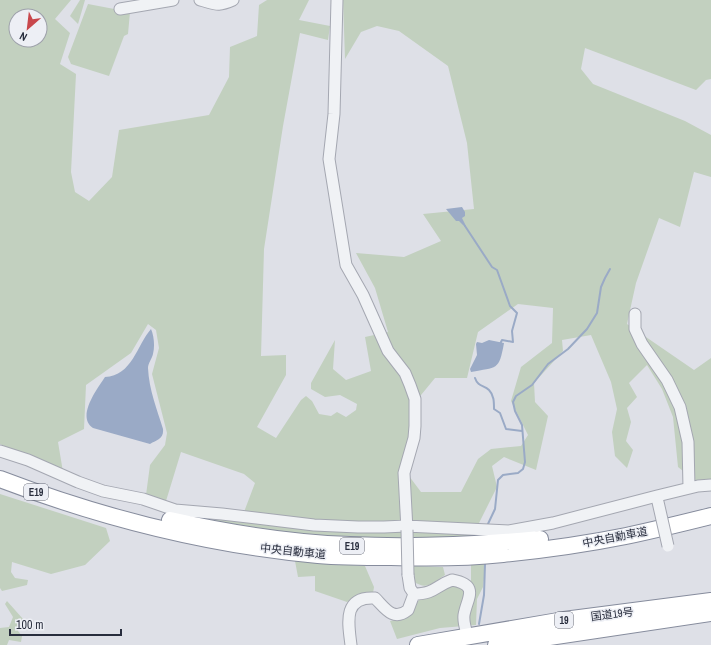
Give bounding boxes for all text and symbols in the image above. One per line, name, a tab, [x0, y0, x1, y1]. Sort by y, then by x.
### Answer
north arrow	[8, 8, 48, 48]
text: N	[17, 29, 29, 45]
road number: E19	[24, 484, 48, 500]
street label: 中央自動車道	[581, 524, 649, 550]
road number: E19	[340, 538, 364, 554]
street label: 中央自動車道	[259, 541, 327, 561]
street label: 国道19号	[590, 604, 634, 624]
scale bar	[10, 611, 121, 637]
road number: 19	[555, 612, 573, 628]
text: 100 m	[16, 617, 43, 633]

